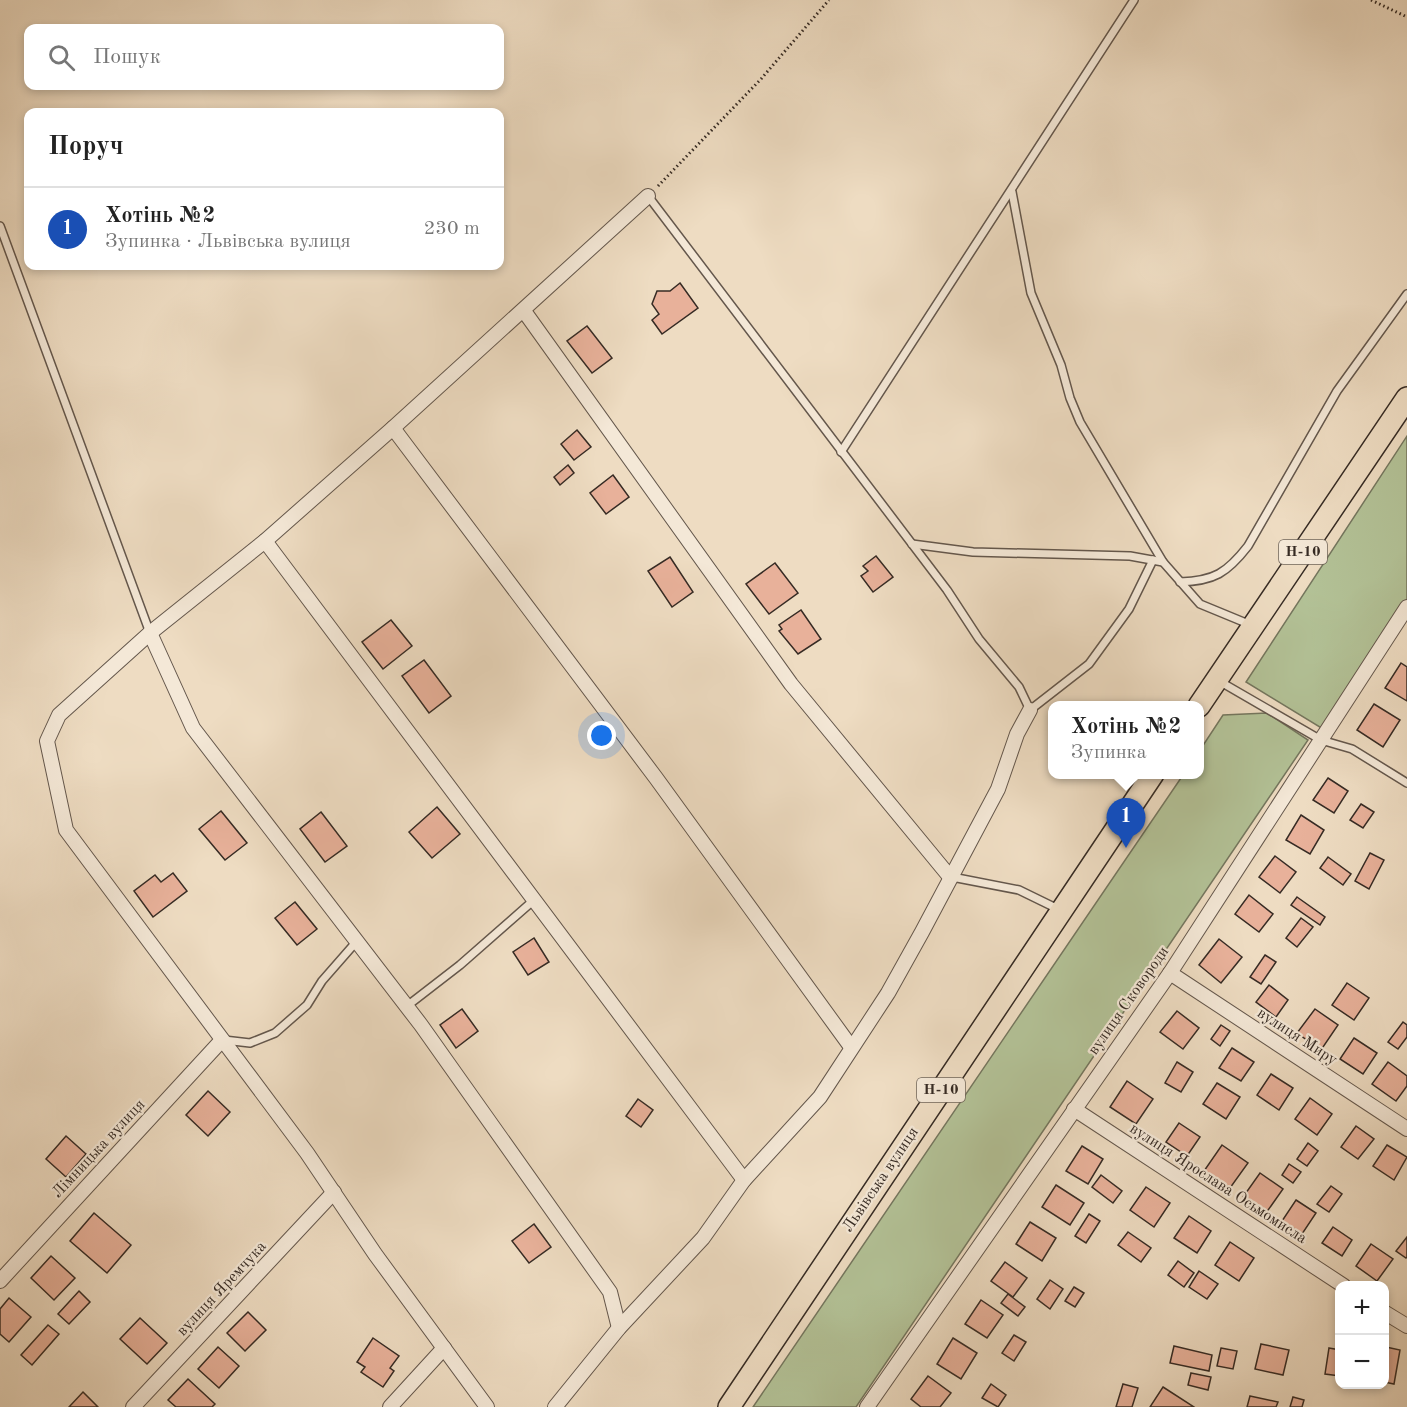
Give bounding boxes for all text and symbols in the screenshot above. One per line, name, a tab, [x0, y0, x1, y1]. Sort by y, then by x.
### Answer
search box	[24, 24, 504, 90]
icon: search	[45, 41, 78, 74]
text: Пошук	[93, 46, 161, 68]
text: Поруч	[48, 134, 124, 160]
text: Хотінь №2	[105, 205, 215, 227]
text: 1	[62, 219, 73, 239]
text: 230 m	[424, 219, 480, 239]
text: Зупинка · Львівська вулиця	[105, 232, 351, 252]
road number: Н-10	[1279, 540, 1327, 564]
popup	[1048, 701, 1204, 779]
text: Хотінь №2	[1071, 716, 1181, 738]
your location	[587, 721, 616, 750]
text: Зупинка	[1071, 743, 1147, 763]
pin: 1	[1106, 798, 1146, 848]
street label: вулиця Сковороди	[1086, 944, 1172, 1058]
street label: вулиця Миру	[1254, 1005, 1340, 1069]
road number: Н-10	[917, 1078, 965, 1102]
street label: Лімницька вулиця	[49, 1097, 149, 1201]
street label: вулиця Ярослава Осьмомисла	[1127, 1121, 1309, 1247]
street label: Львівська вулиця	[840, 1125, 922, 1235]
street label: вулиця Яремчука	[174, 1239, 270, 1339]
map controls	[1335, 1281, 1389, 1389]
button: +	[1335, 1281, 1389, 1335]
button: −	[1335, 1335, 1389, 1389]

